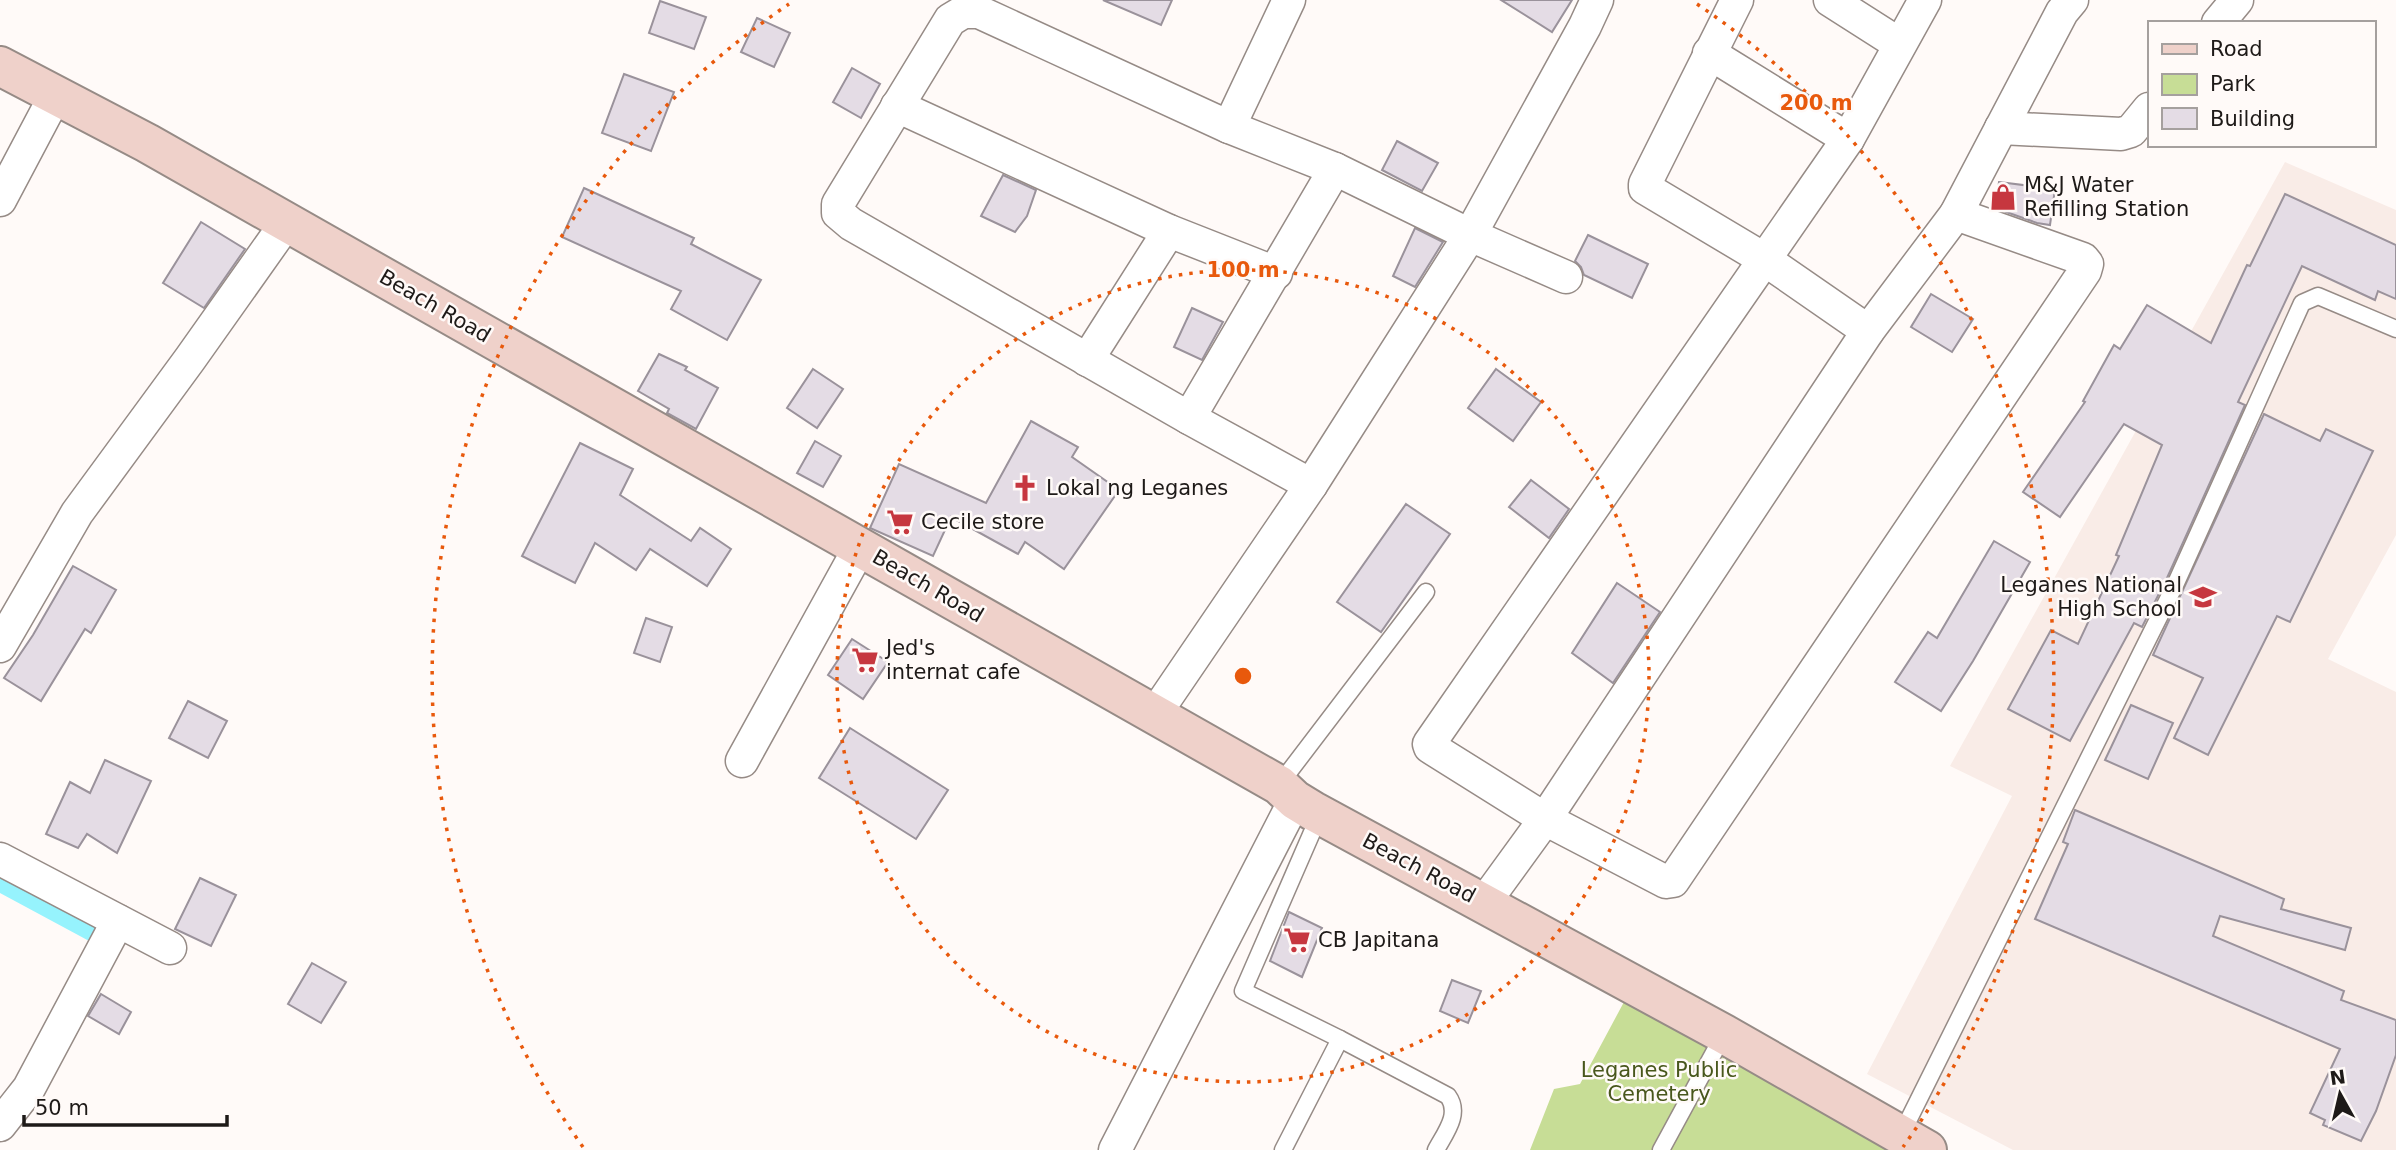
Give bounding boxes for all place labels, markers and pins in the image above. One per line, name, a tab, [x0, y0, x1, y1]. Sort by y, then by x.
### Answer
place label: M&J Water Refilling Station	[2024, 173, 2189, 221]
shop icon: M&J Water Refilling Station	[1988, 182, 2018, 212]
church icon: Lokal ng Leganes	[1010, 473, 1040, 503]
place label: Lokal ng Leganes	[1046, 476, 1228, 500]
supermarket icon: Cecile store	[885, 507, 915, 537]
place label: Cecile store	[921, 510, 1045, 534]
place label: Leganes National High School	[2000, 573, 2182, 621]
school or university icon: Leganes National High School	[2188, 582, 2218, 612]
place label: Jed's internat cafe	[884, 636, 1020, 684]
supermarket icon: Jed's internat cafe	[850, 645, 880, 675]
centre of rings	[1231, 664, 1255, 688]
supermarket icon: CB Japitana	[1282, 925, 1312, 955]
place label: CB Japitana	[1318, 928, 1439, 952]

